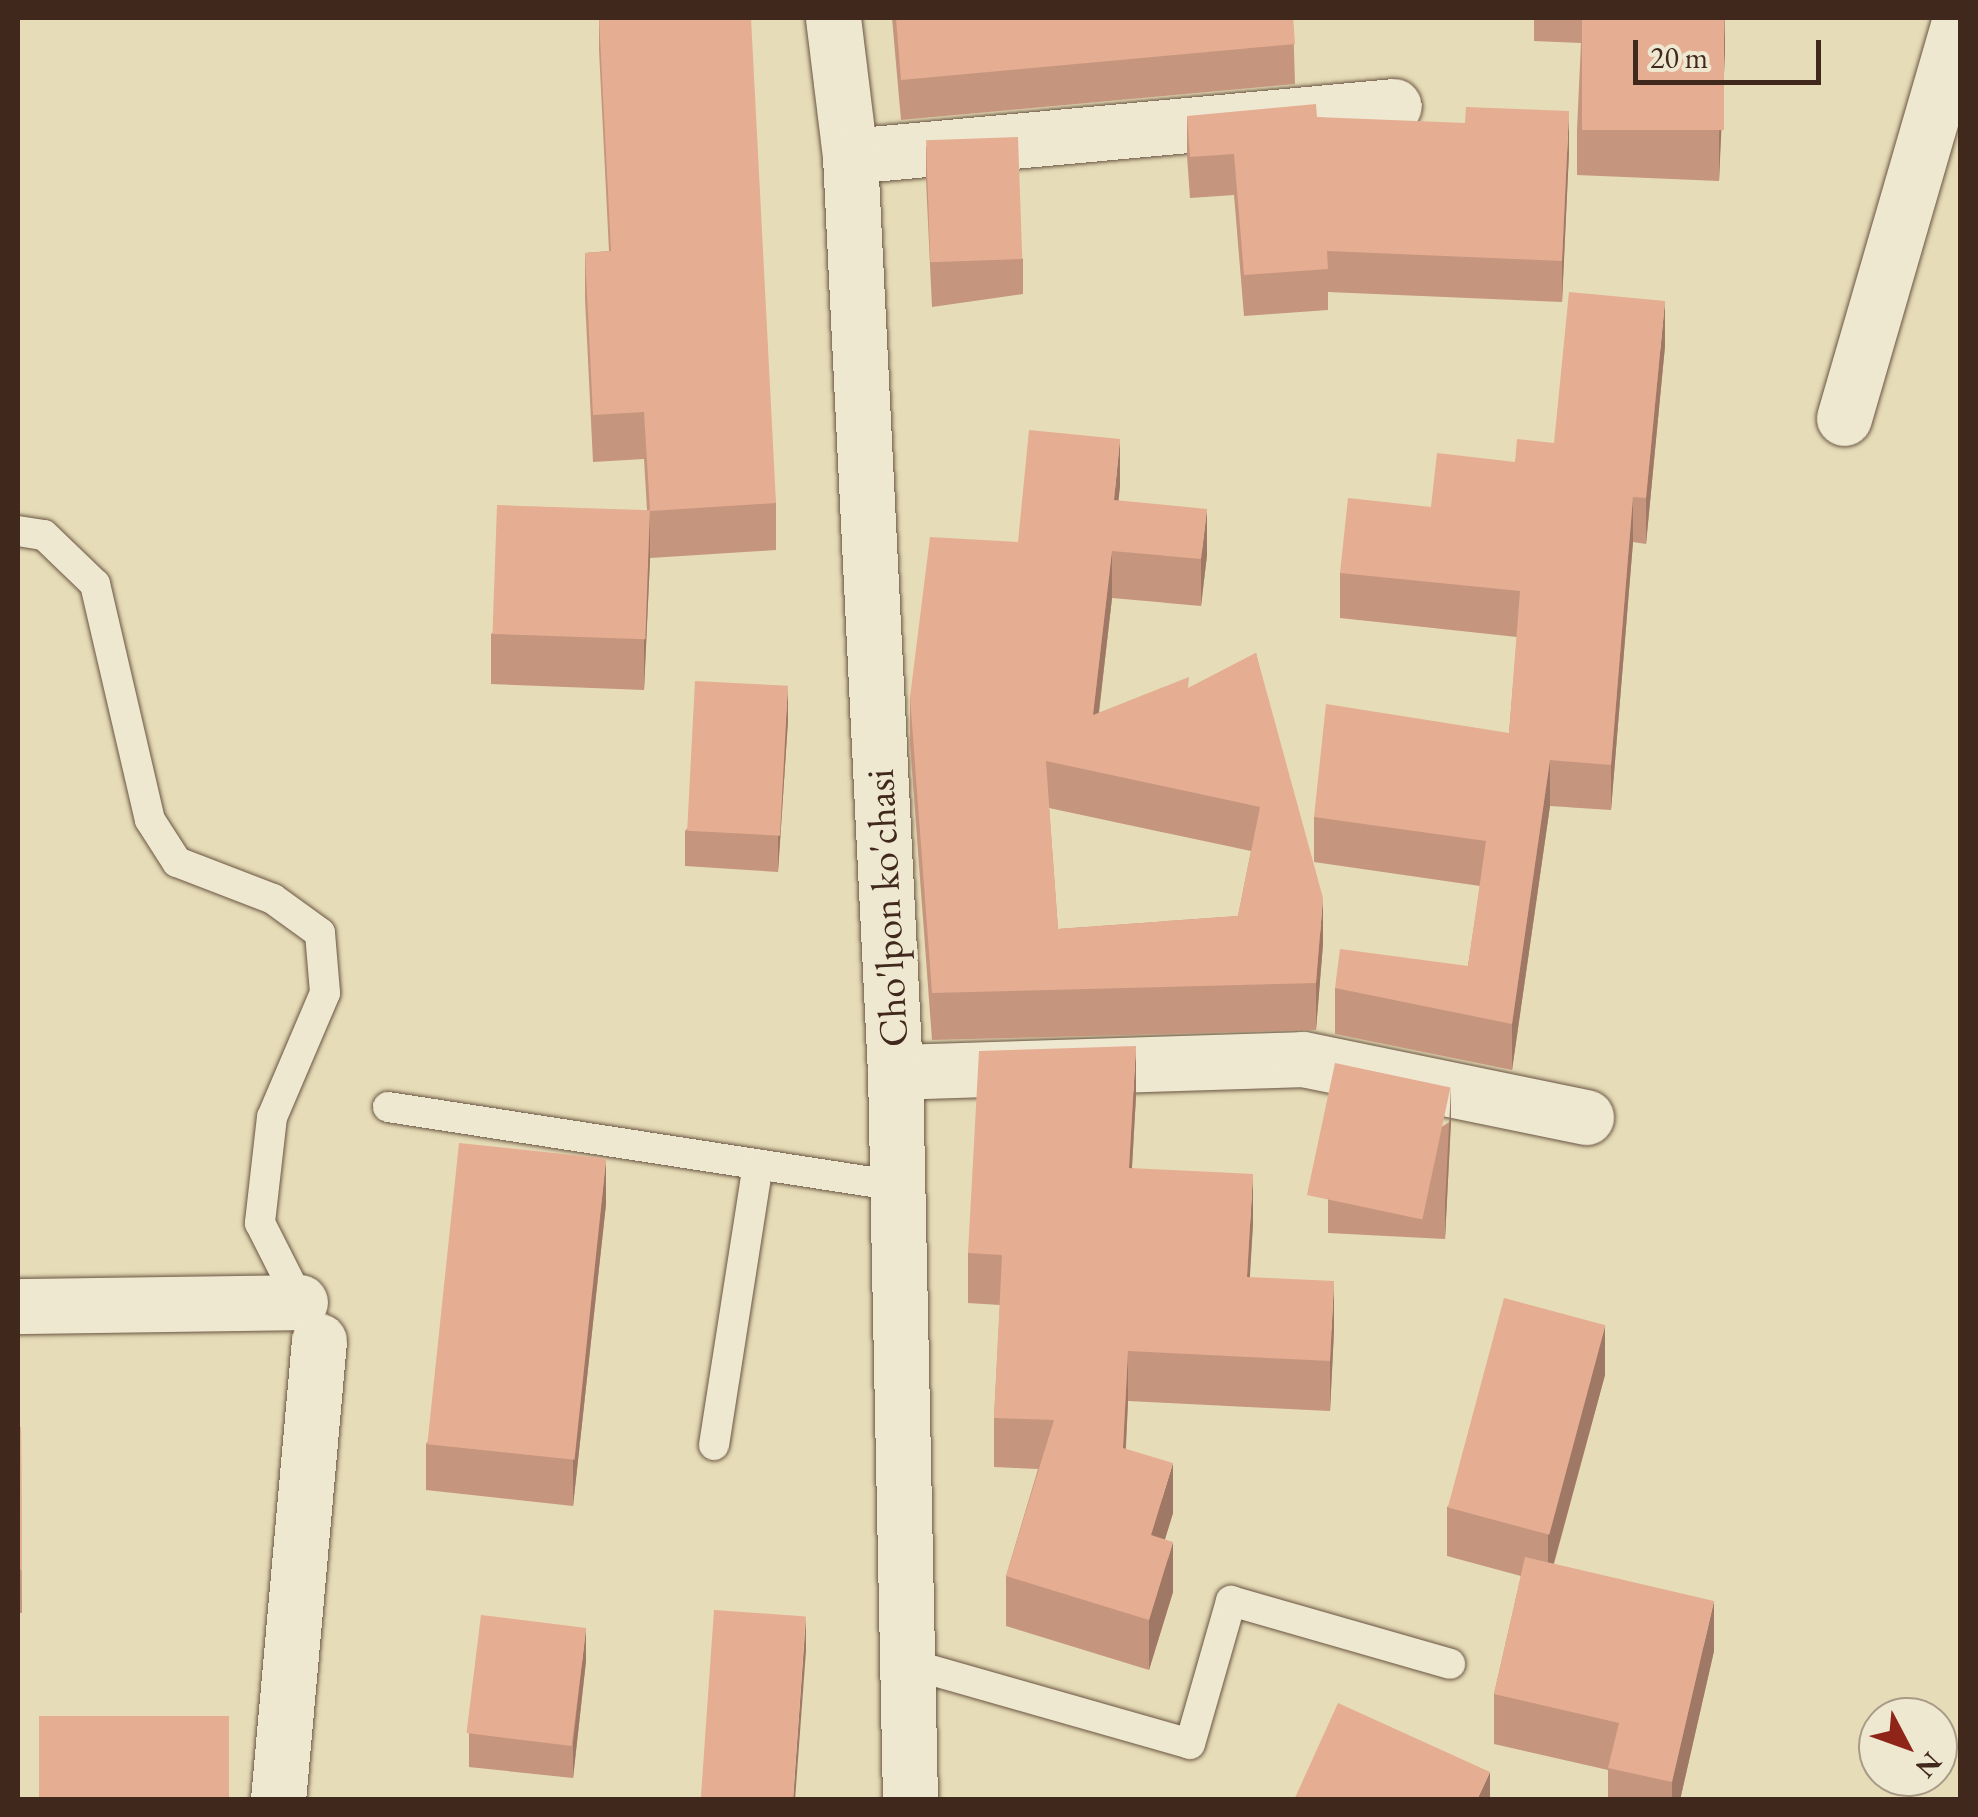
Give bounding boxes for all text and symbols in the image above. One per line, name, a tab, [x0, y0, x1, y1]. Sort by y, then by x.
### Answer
scale bar	[1638, 20, 1826, 82]
text: 20 m	[1650, 38, 1708, 77]
street label: Cho'lpon ko'chasi	[855, 768, 917, 1048]
north arrow	[1858, 1697, 1958, 1797]
text: N	[1908, 1745, 1950, 1786]

